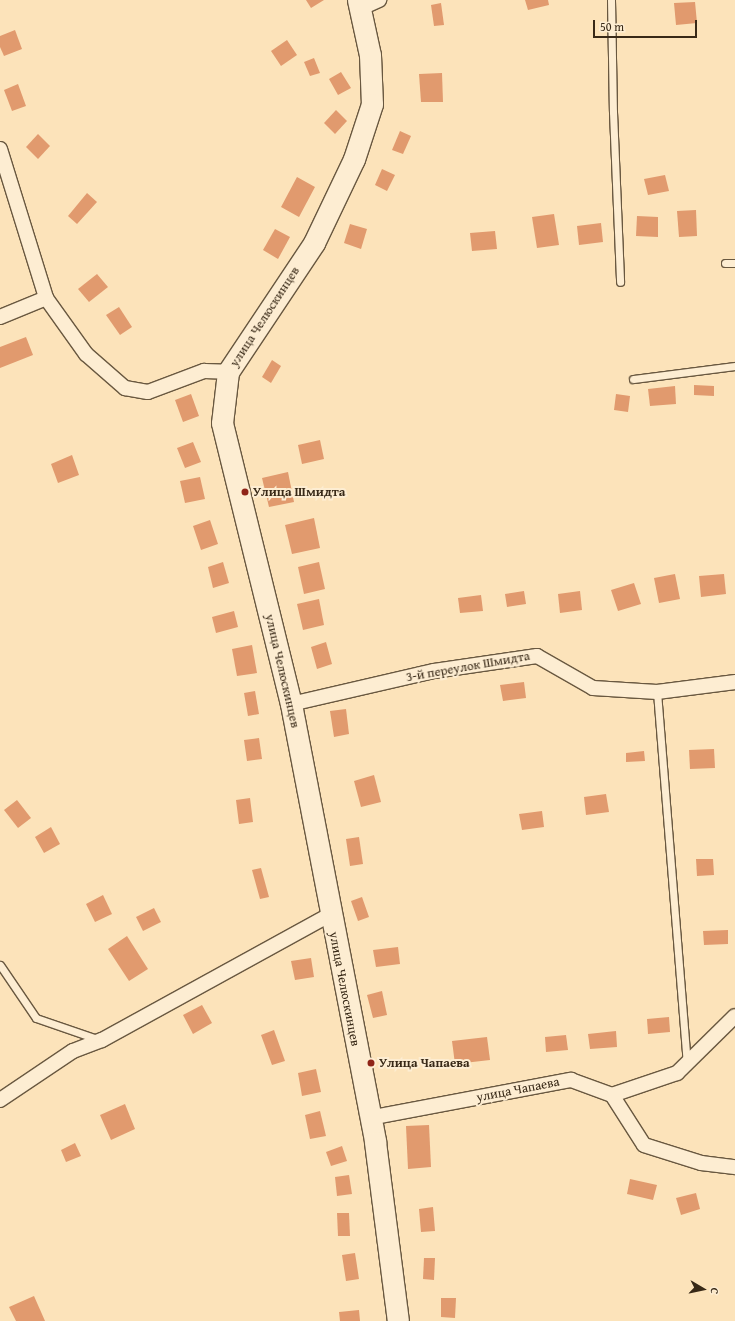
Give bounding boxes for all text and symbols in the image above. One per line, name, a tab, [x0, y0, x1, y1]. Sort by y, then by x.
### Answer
scale bar	[595, 12, 699, 38]
text: 50 m	[600, 18, 624, 35]
street label: улица Челюскинцев	[227, 264, 303, 370]
place label: Улица Шмидта	[253, 484, 345, 500]
marker: Улица Шмидта	[240, 487, 250, 497]
street label: улица Челюскинцев	[261, 613, 303, 729]
street label: 3-й переулок Шмидта	[405, 648, 531, 686]
street label: улица Челюскинцев	[325, 930, 363, 1048]
place label: Улица Чапаева	[379, 1055, 470, 1071]
marker: Улица Чапаева	[366, 1058, 376, 1068]
street label: улица Чапаева	[475, 1074, 561, 1106]
north arrow	[683, 1269, 723, 1309]
text: С	[706, 1287, 723, 1295]

